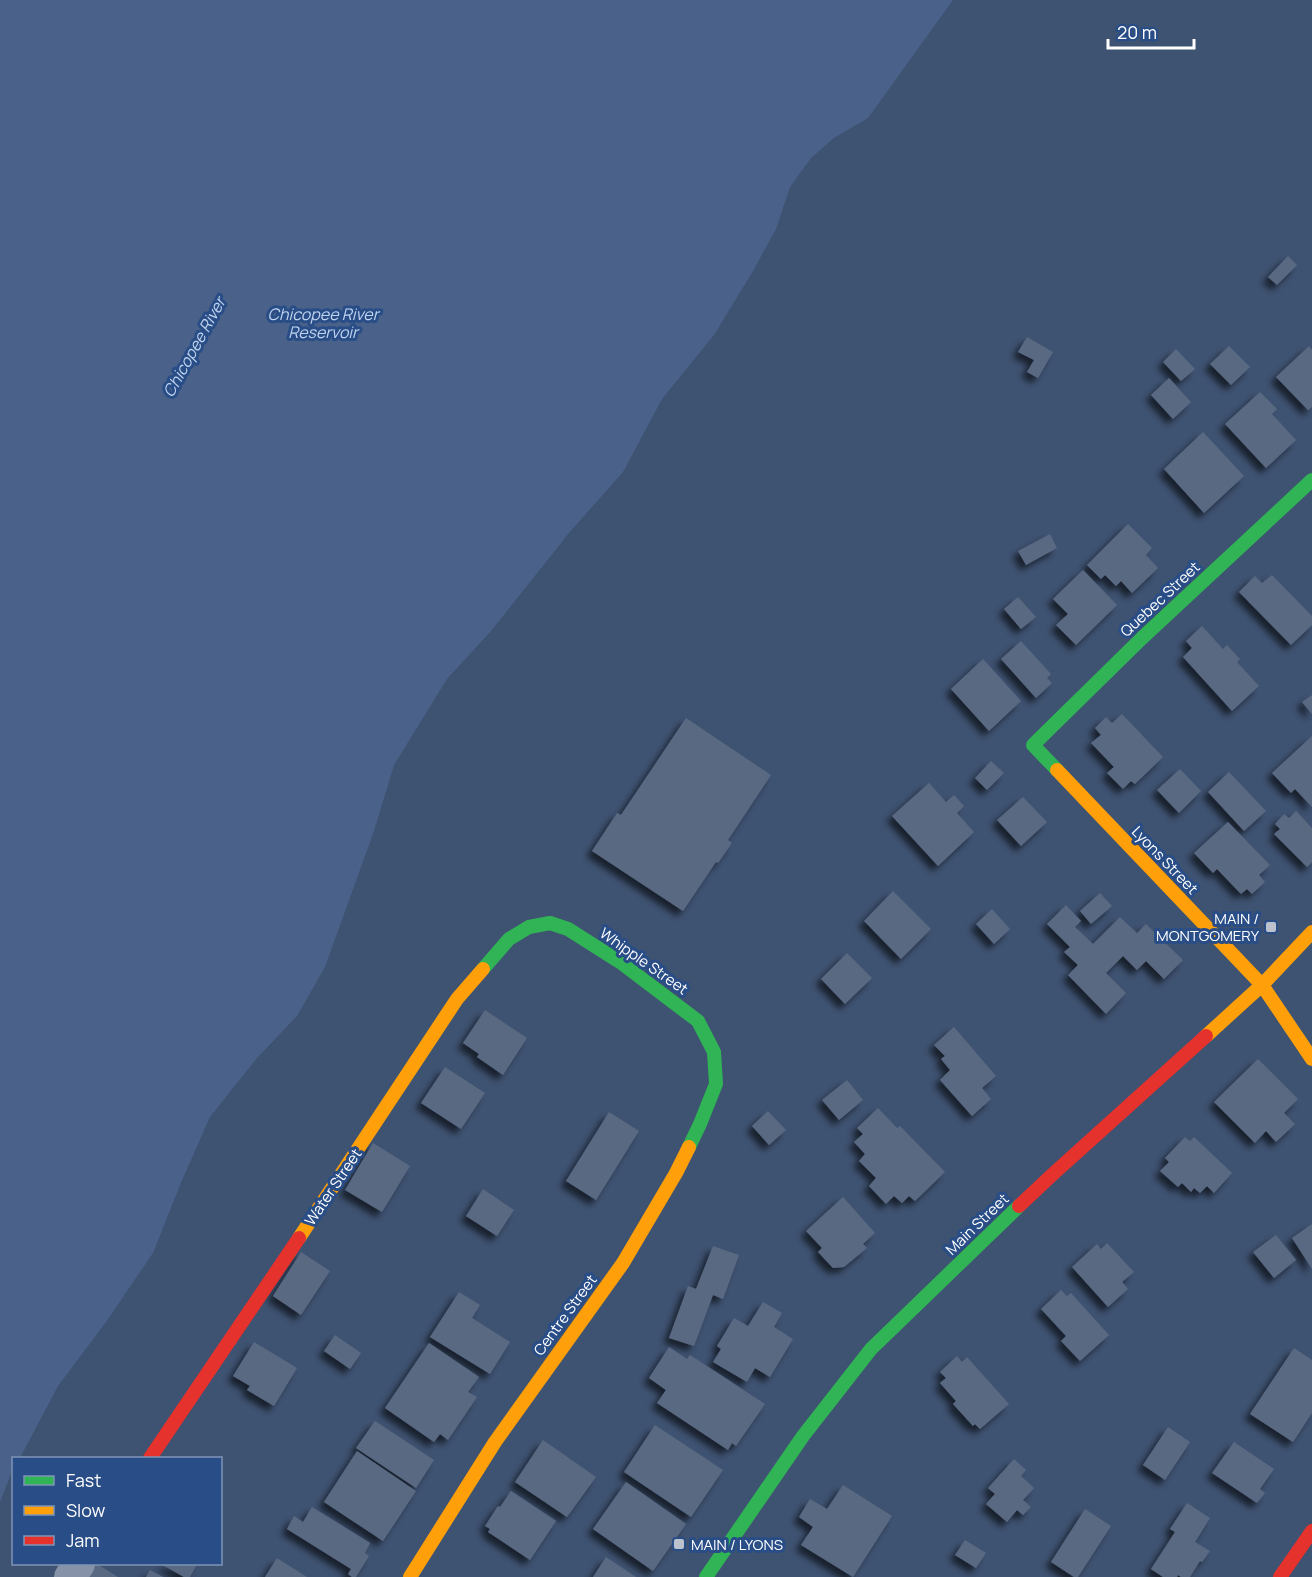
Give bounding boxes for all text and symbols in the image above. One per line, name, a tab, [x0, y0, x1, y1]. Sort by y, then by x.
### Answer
scale bar	[1108, 12, 1194, 50]
text: 20 m	[1117, 20, 1157, 44]
water label: Chicopee River	[157, 291, 232, 401]
water label: Chicopee River Reservoir	[268, 303, 381, 343]
street label: Quebec Street	[1116, 557, 1204, 641]
street label: Lyons Street	[1127, 821, 1203, 899]
place label: MAIN / MONTGOMERY	[1156, 908, 1260, 946]
marker: MAIN / MONTGOMERY	[1264, 920, 1278, 934]
street label: Whipple Street	[596, 923, 692, 999]
street label: Water Street	[300, 1144, 366, 1230]
street label: Main Street	[941, 1189, 1013, 1259]
street label: Centre Street	[529, 1270, 601, 1360]
legend	[12, 1457, 222, 1565]
text: Fast	[66, 1468, 101, 1492]
text: Slow	[66, 1498, 106, 1522]
text: Jam	[66, 1528, 100, 1552]
place label: MAIN / LYONS	[691, 1534, 783, 1555]
marker: MAIN / LYONS	[672, 1537, 686, 1551]

